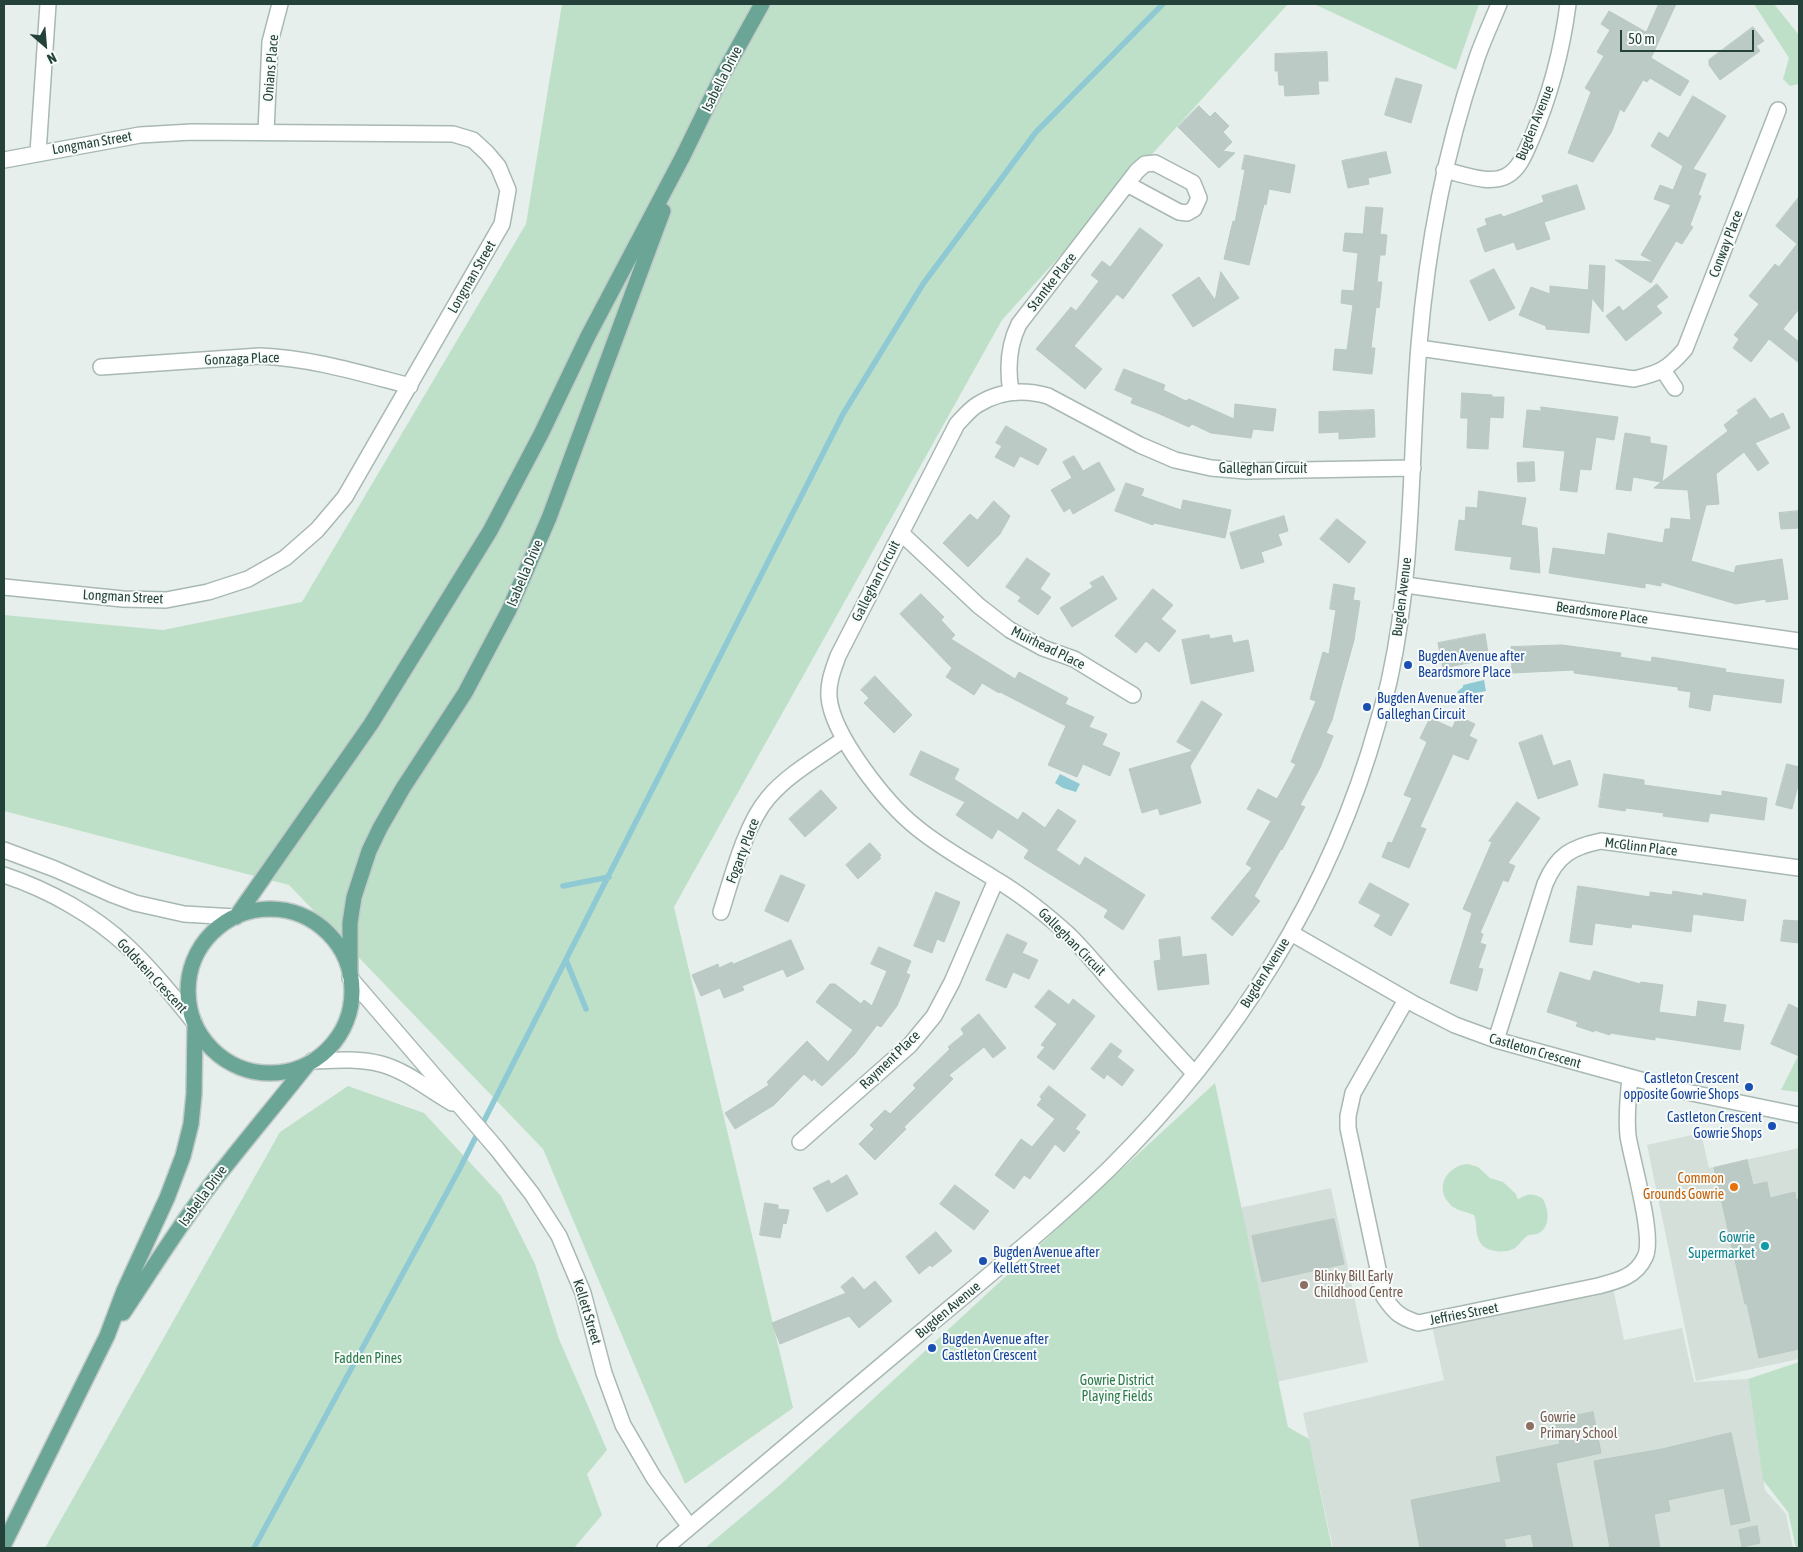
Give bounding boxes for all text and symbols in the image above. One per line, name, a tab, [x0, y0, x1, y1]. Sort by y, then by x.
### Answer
north arrow	[20, 20, 70, 70]
scale bar	[1623, 20, 1757, 52]
text: 50 m	[1628, 30, 1655, 47]
street label: Onians Place	[260, 34, 282, 102]
street label: Isabella Drive	[698, 44, 746, 114]
text: N	[45, 49, 59, 67]
street label: Bugden Avenue	[1512, 83, 1558, 163]
street label: Longman Street	[51, 128, 133, 158]
street label: Conway Place	[1705, 208, 1747, 280]
street label: Longman Street	[445, 238, 499, 316]
street label: Stantke Place	[1024, 249, 1080, 315]
street label: Gonzaga Place	[204, 349, 280, 369]
street label: Galleghan Circuit	[1219, 461, 1307, 477]
street label: Isabella Drive	[503, 537, 547, 609]
street label: Galleghan Circuit	[848, 538, 904, 624]
street label: Bugden Avenue	[1389, 556, 1415, 638]
street label: Longman Street	[82, 586, 164, 608]
street label: Beardsmore Place	[1555, 598, 1649, 628]
street label: Muirhead Place	[1008, 623, 1088, 673]
place label: Bugden Avenue after Beardsmore Place	[1418, 649, 1524, 682]
marker: Bugden Avenue after Beardsmore Place	[1402, 659, 1414, 671]
place label: Bugden Avenue after Galleghan Circuit	[1377, 691, 1483, 724]
marker: Bugden Avenue after Galleghan Circuit	[1361, 701, 1373, 713]
street label: Fogarty Place	[723, 816, 763, 886]
street label: McGlinn Place	[1604, 834, 1678, 860]
street label: Galleghan Circuit	[1035, 905, 1109, 979]
street label: Goldstein Crescent	[113, 935, 191, 1017]
street label: Bugden Avenue	[1237, 935, 1293, 1011]
street label: Rayment Place	[856, 1027, 924, 1093]
street label: Castleton Crescent	[1487, 1030, 1583, 1072]
place label: Castleton Crescent opposite Gowrie Shops	[1624, 1071, 1739, 1104]
marker: Castleton Crescent opposite Gowrie Shops	[1743, 1081, 1755, 1093]
place label: Castleton Crescent Gowrie Shops	[1667, 1110, 1762, 1142]
marker: Castleton Crescent Gowrie Shops	[1766, 1120, 1778, 1132]
street label: Isabella Drive	[175, 1162, 231, 1230]
place label: Common Grounds Gowrie	[1643, 1171, 1724, 1204]
marker: Common Grounds Gowrie	[1728, 1181, 1740, 1193]
place label: Gowrie Supermarket	[1688, 1230, 1755, 1262]
marker: Gowrie Supermarket	[1759, 1240, 1771, 1252]
place label: Bugden Avenue after Kellett Street	[993, 1245, 1099, 1278]
marker: Bugden Avenue after Kellett Street	[977, 1255, 989, 1267]
place label: Blinky Bill Early Childhood Centre	[1314, 1269, 1403, 1302]
street label: Kellett Street	[569, 1277, 605, 1347]
street label: Bugden Avenue	[912, 1278, 984, 1342]
marker: Blinky Bill Early Childhood Centre	[1298, 1279, 1310, 1291]
street label: Jeffries Street	[1428, 1299, 1500, 1329]
place label: Bugden Avenue after Castleton Crescent	[942, 1332, 1048, 1364]
marker: Bugden Avenue after Castleton Crescent	[926, 1342, 938, 1354]
park label: Fadden Pines	[334, 1351, 402, 1367]
park label: Gowrie District Playing Fields	[1080, 1373, 1154, 1405]
place label: Gowrie Primary School	[1540, 1410, 1617, 1442]
marker: Gowrie Primary School	[1524, 1420, 1536, 1432]

